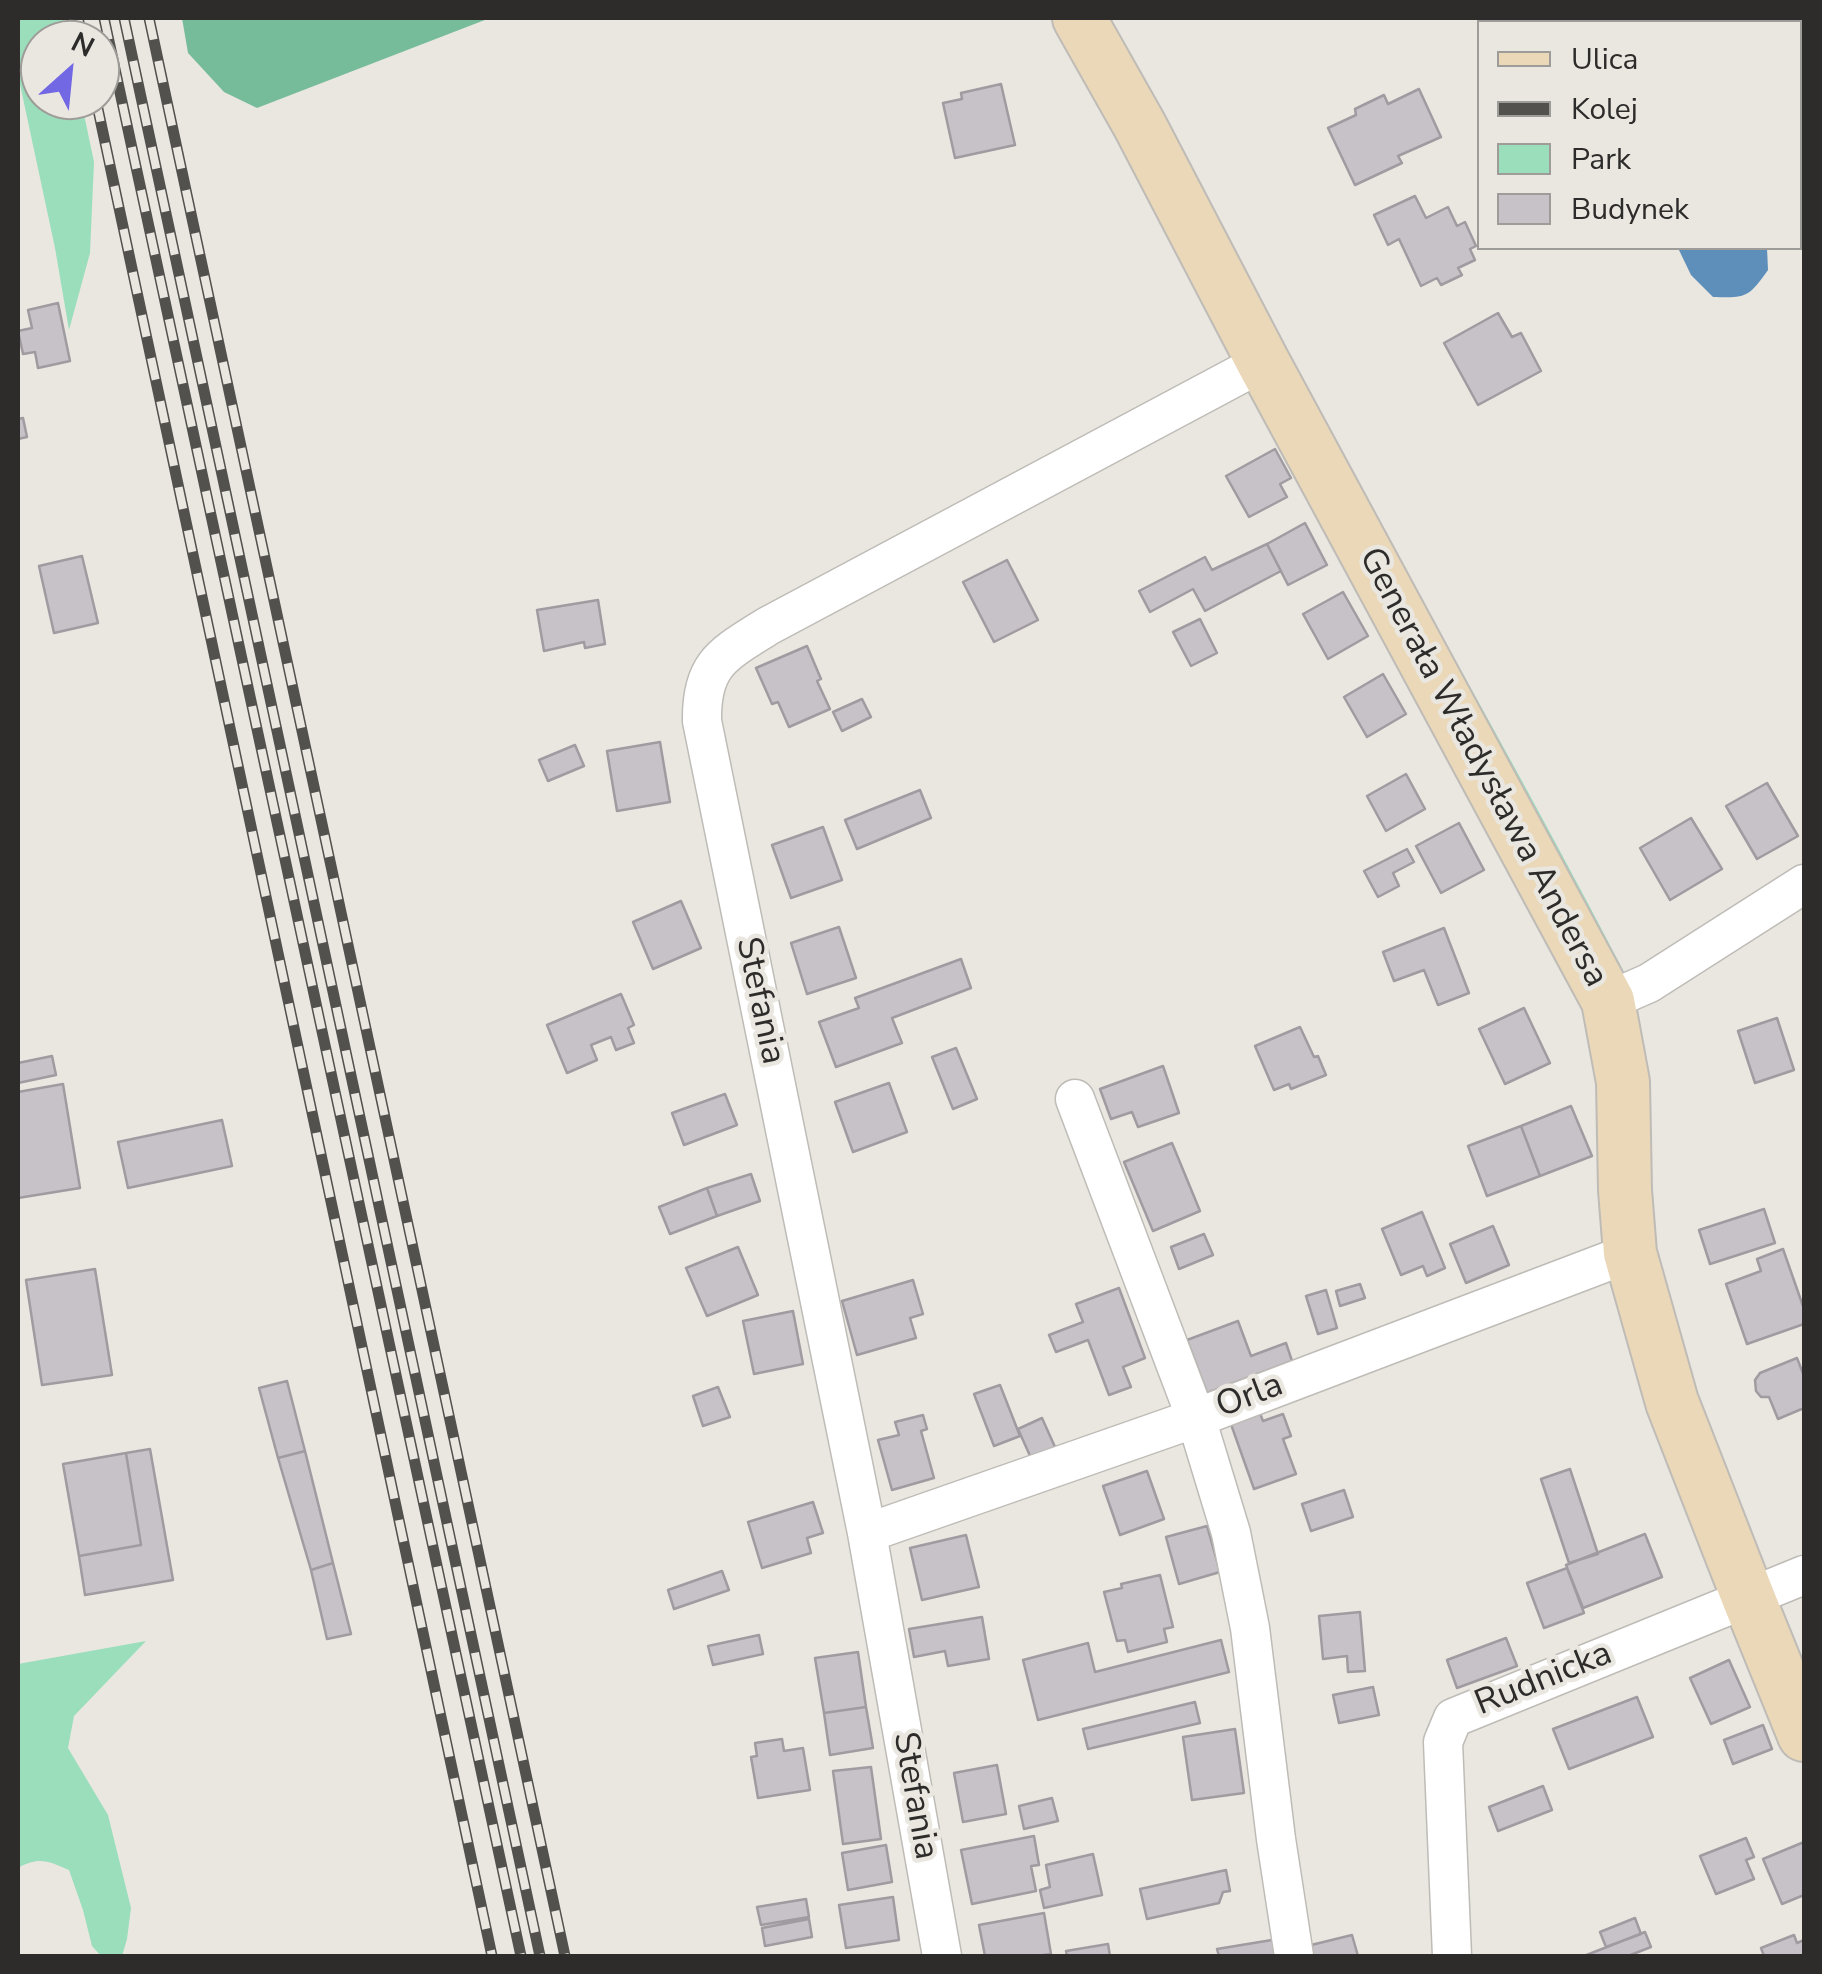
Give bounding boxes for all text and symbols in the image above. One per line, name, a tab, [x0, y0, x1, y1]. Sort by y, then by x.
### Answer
north arrow	[20, 20, 120, 120]
legend	[1477, 20, 1802, 250]
text: N	[65, 23, 101, 67]
text: Ulica	[1571, 39, 1638, 80]
text: Kolej	[1571, 89, 1638, 130]
text: Park	[1571, 139, 1631, 180]
text: Budynek	[1571, 189, 1689, 230]
street label: Generała Władysława Andersa	[1348, 541, 1616, 995]
street label: Stefania	[725, 934, 793, 1068]
street label: Orla	[1211, 1365, 1289, 1429]
street label: Rudnicka	[1470, 1634, 1618, 1726]
street label: Stefania	[882, 1729, 946, 1863]

